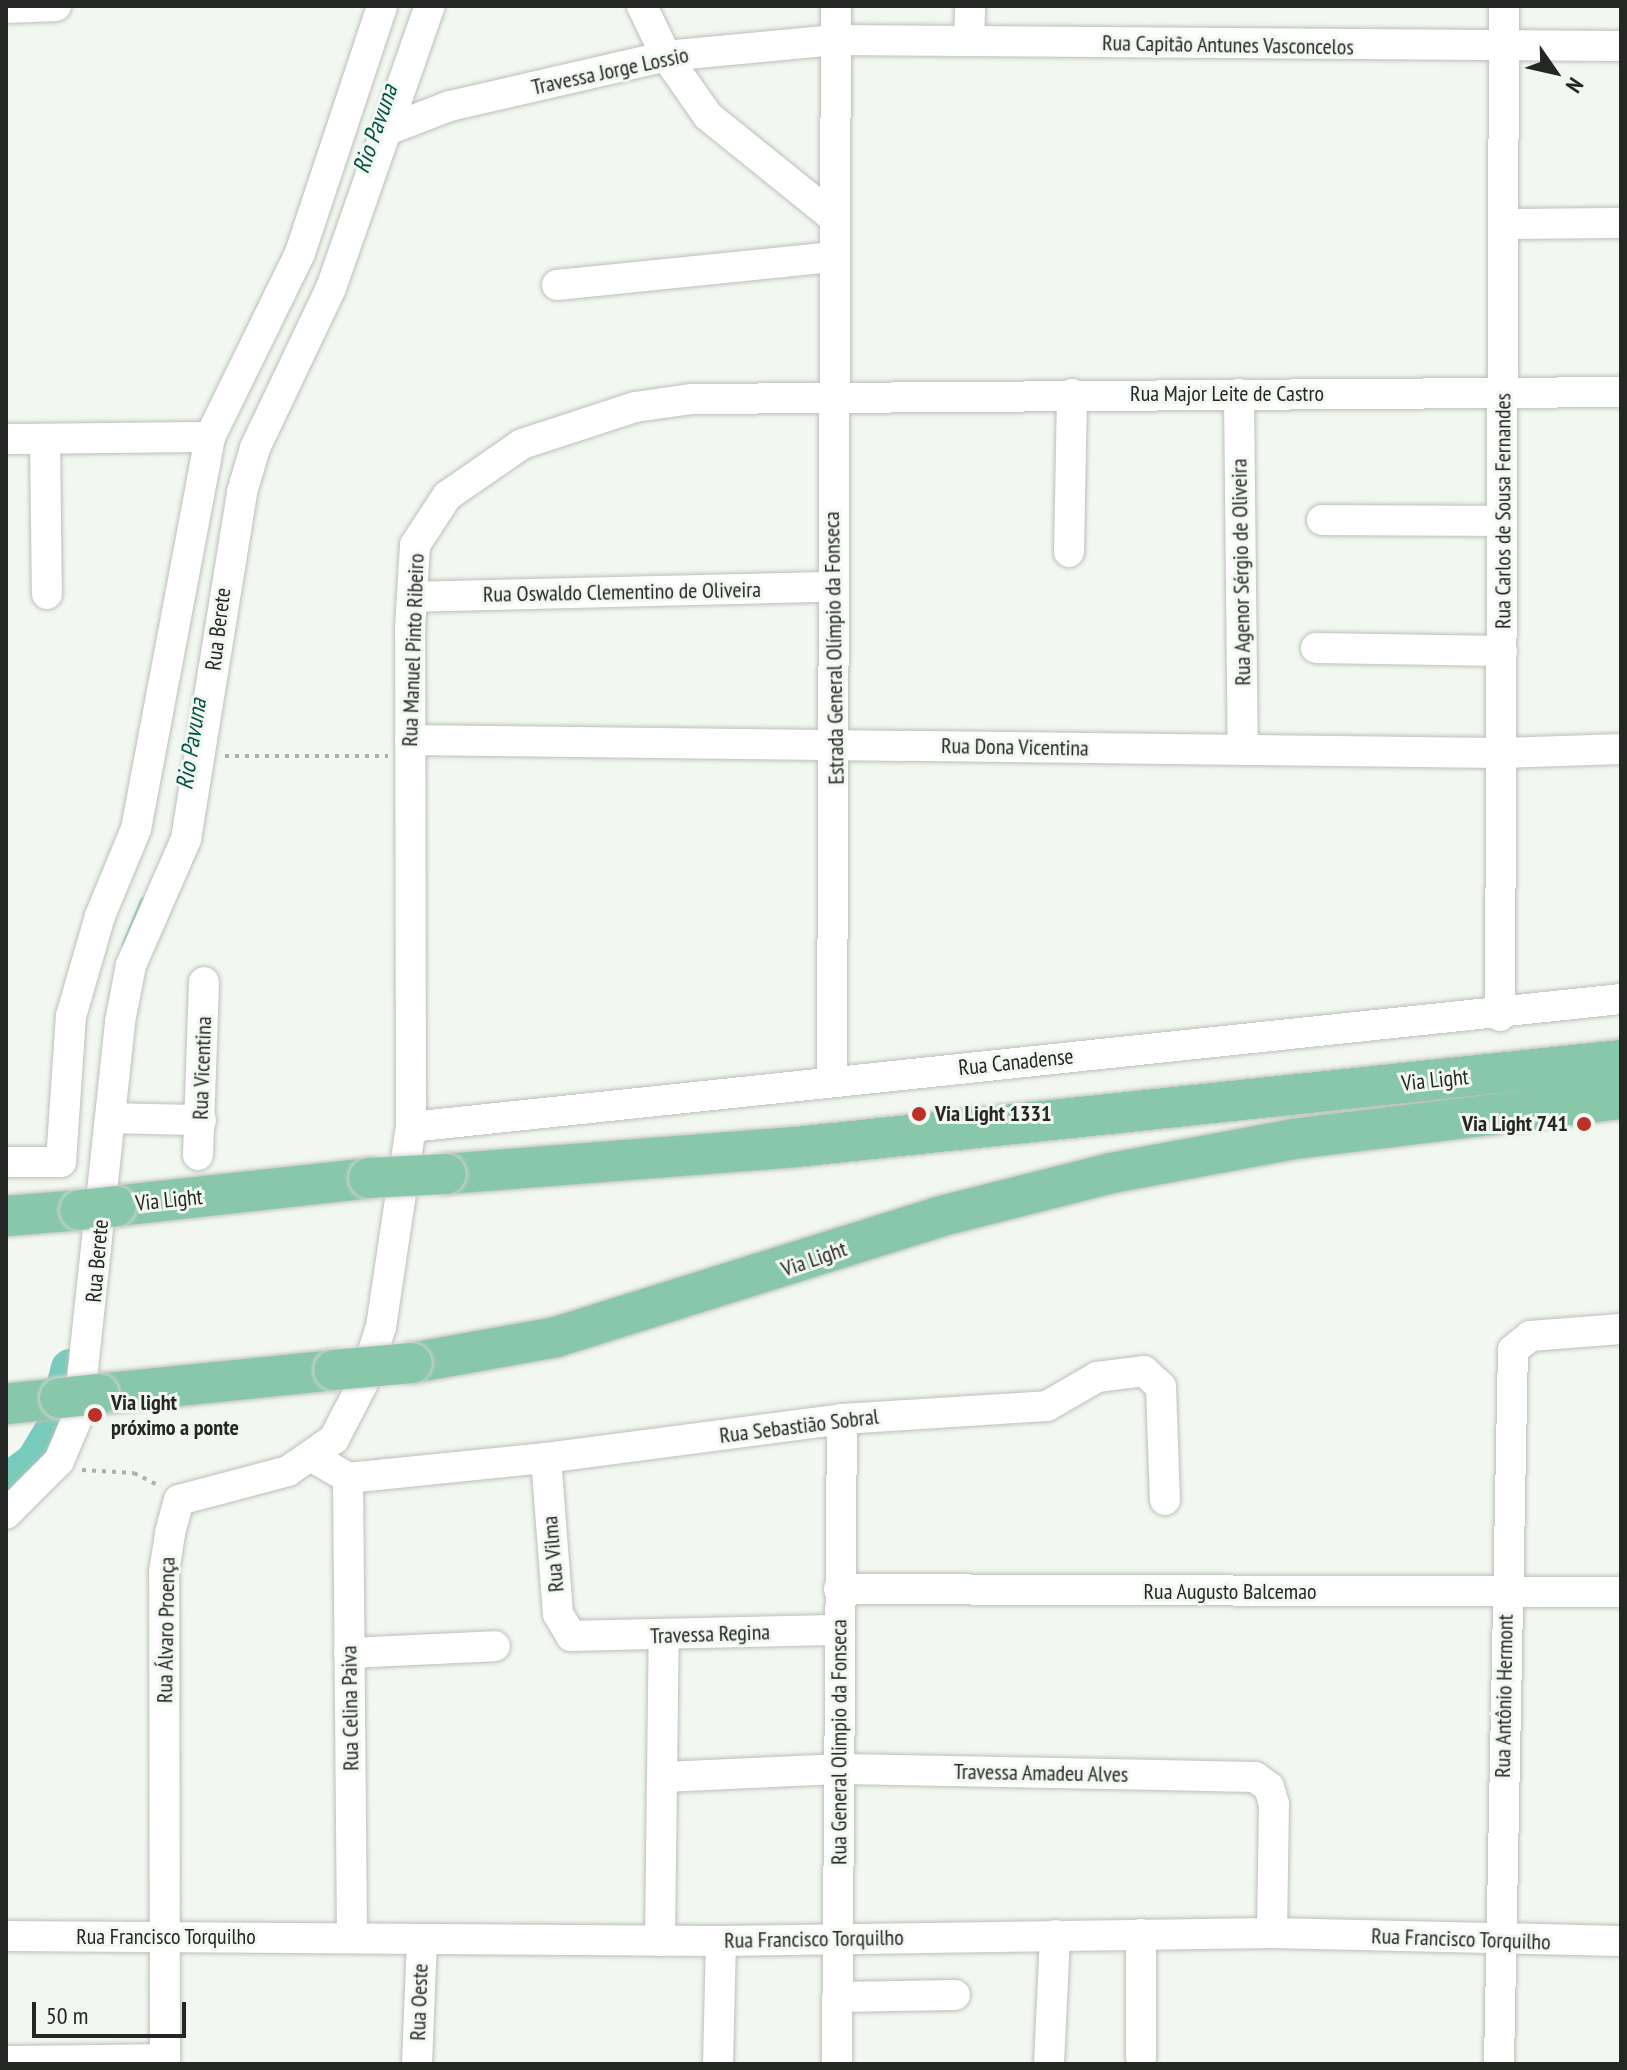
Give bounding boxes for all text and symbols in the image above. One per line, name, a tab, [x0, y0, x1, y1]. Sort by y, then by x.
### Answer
street label: Rua Capitão Antunes Vasconcelos	[1101, 30, 1355, 60]
north arrow	[1515, 32, 1595, 112]
street label: Travessa Jorge Lossio	[529, 41, 691, 101]
text: N	[1560, 73, 1590, 98]
water label: Rio Pavuna	[346, 81, 404, 177]
street label: Rua Major Leite de Castro	[1130, 381, 1324, 407]
street label: Rua Carlos de Sousa Fernandes	[1490, 393, 1516, 629]
street label: Rua Agenor Sérgio de Oliveira	[1226, 458, 1256, 686]
street label: Estrada General Olímpio da Fonseca	[818, 511, 850, 785]
street label: Rua Manuel Pinto Ribeiro	[396, 553, 430, 747]
street label: Rua Oswaldo Clementino de Oliveira	[483, 576, 761, 608]
street label: Rua Berete	[200, 586, 236, 672]
water label: Rio Pavuna	[170, 696, 212, 792]
street label: Rua Dona Vicentina	[941, 733, 1089, 761]
street label: Rua Vicentina	[187, 1016, 217, 1120]
street label: Rua Canadense	[957, 1043, 1075, 1081]
street label: Via Light	[1400, 1063, 1470, 1097]
place label: Via Light 1331	[935, 1101, 1051, 1127]
marker: Via Light 1331	[910, 1105, 928, 1123]
place label: Via Light 741	[1462, 1111, 1568, 1137]
marker: Via Light 741	[1575, 1115, 1593, 1133]
street label: Via Light	[134, 1183, 204, 1217]
street label: Rua Berete	[80, 1218, 114, 1304]
street label: Via Light	[778, 1236, 850, 1282]
place label: Via light próximo a ponte	[111, 1389, 239, 1440]
street label: Rua Sebastião Sobral	[718, 1403, 880, 1449]
marker: Via light próximo a ponte	[86, 1406, 104, 1424]
street label: Rua Vilma	[537, 1515, 569, 1593]
street label: Rua Álvaro Proença	[152, 1556, 180, 1704]
street label: Rua Augusto Balcemao	[1143, 1579, 1317, 1605]
street label: Rua Antônio Hermont	[1489, 1614, 1519, 1778]
street label: Travessa Regina	[650, 1619, 770, 1649]
street label: Rua General Olimpio da Fonseca	[826, 1619, 852, 1865]
street label: Rua Celina Paiva	[336, 1645, 364, 1771]
street label: Travessa Amadeu Alves	[953, 1758, 1129, 1788]
street label: Rua Francisco Torquilho	[1371, 1923, 1551, 1955]
street label: Rua Francisco Torquilho	[76, 1924, 256, 1950]
street label: Rua Francisco Torquilho	[724, 1924, 904, 1954]
street label: Rua Oeste	[404, 1963, 434, 2041]
scale bar	[36, 1986, 190, 2036]
text: 50 m	[46, 2000, 88, 2031]

